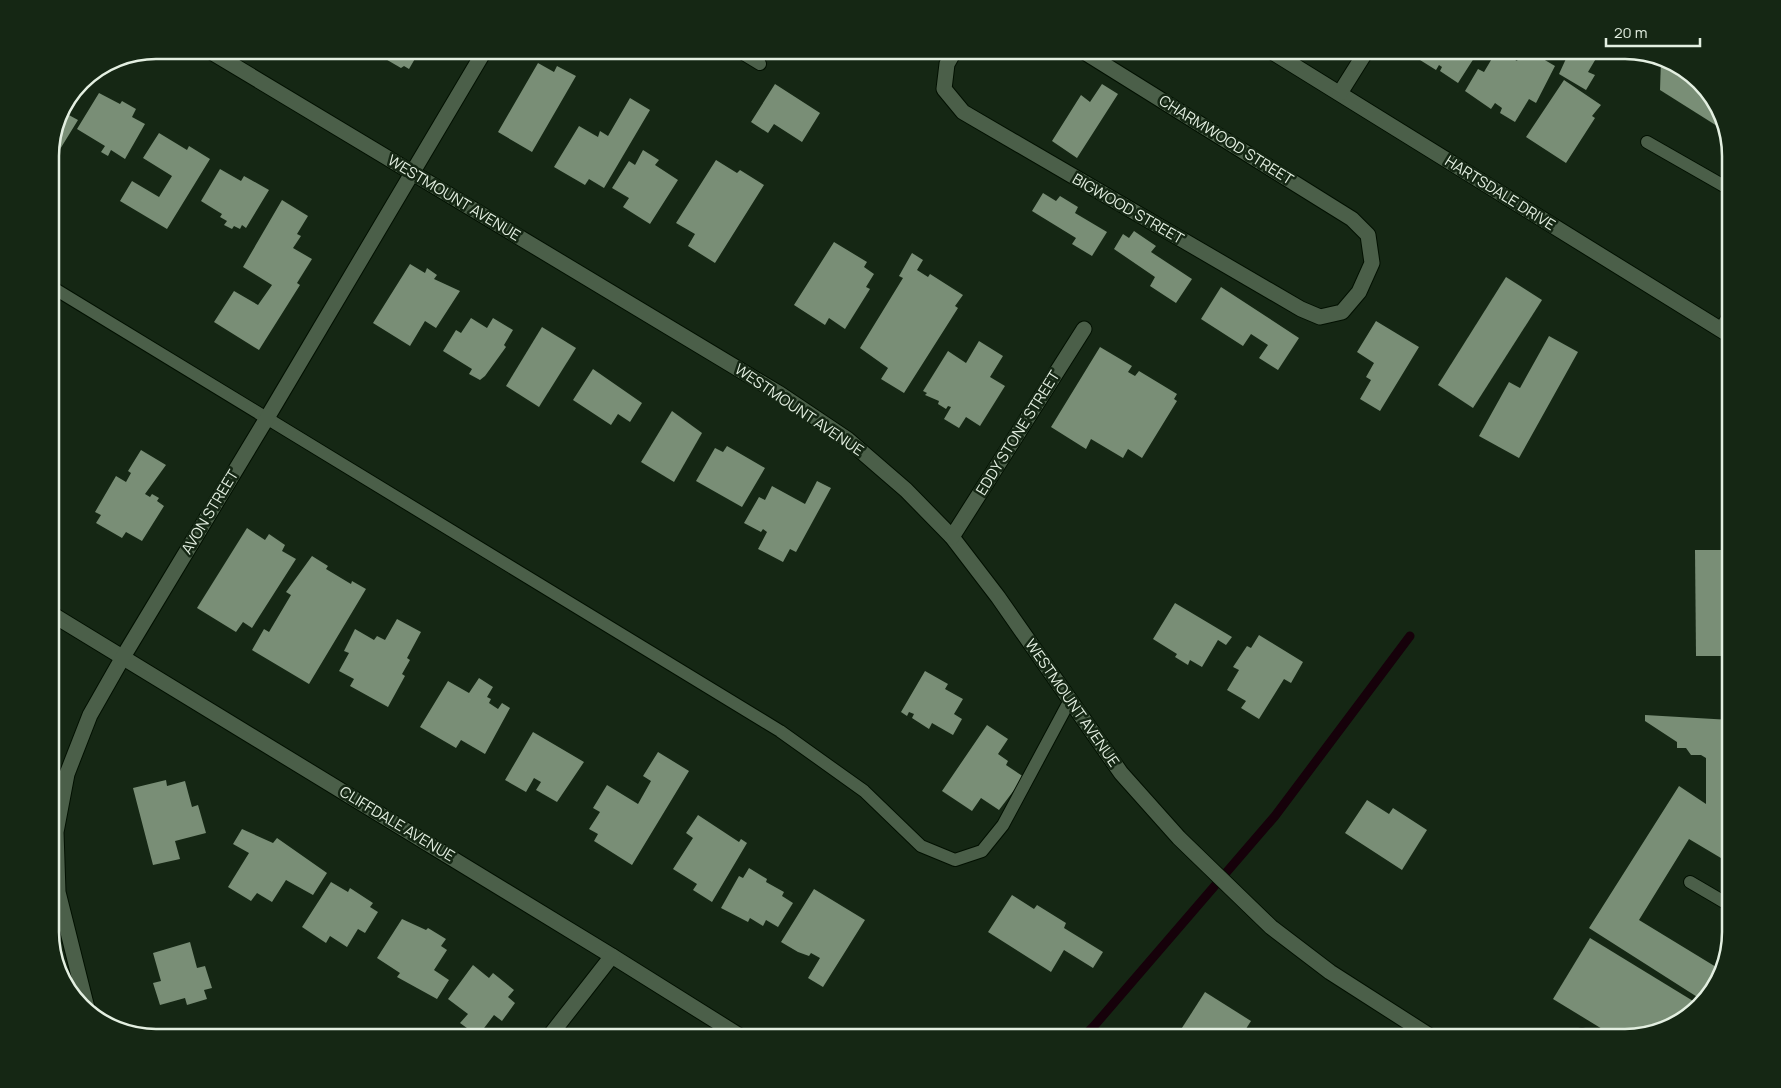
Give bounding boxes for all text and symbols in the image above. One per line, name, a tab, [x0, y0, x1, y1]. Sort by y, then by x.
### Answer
scale bar	[1606, 15, 1700, 47]
text: 20 m	[1614, 22, 1647, 43]
street label: CHARMWOOD STREET	[1155, 90, 1298, 190]
street label: WESTMOUNT AVENUE	[384, 150, 525, 246]
street label: HARTSDALE DRIVE	[1441, 150, 1559, 235]
street label: BIGWOOD STREET	[1069, 168, 1188, 249]
street label: WESTMOUNT AVENUE	[731, 359, 868, 461]
street label: EDDY STONE STREET	[971, 366, 1065, 499]
street label: AVON STREET	[176, 466, 243, 558]
street label: WESTMOUNT AVENUE	[1020, 635, 1124, 771]
street label: CLIFFDALE AVENUE	[336, 781, 459, 866]

